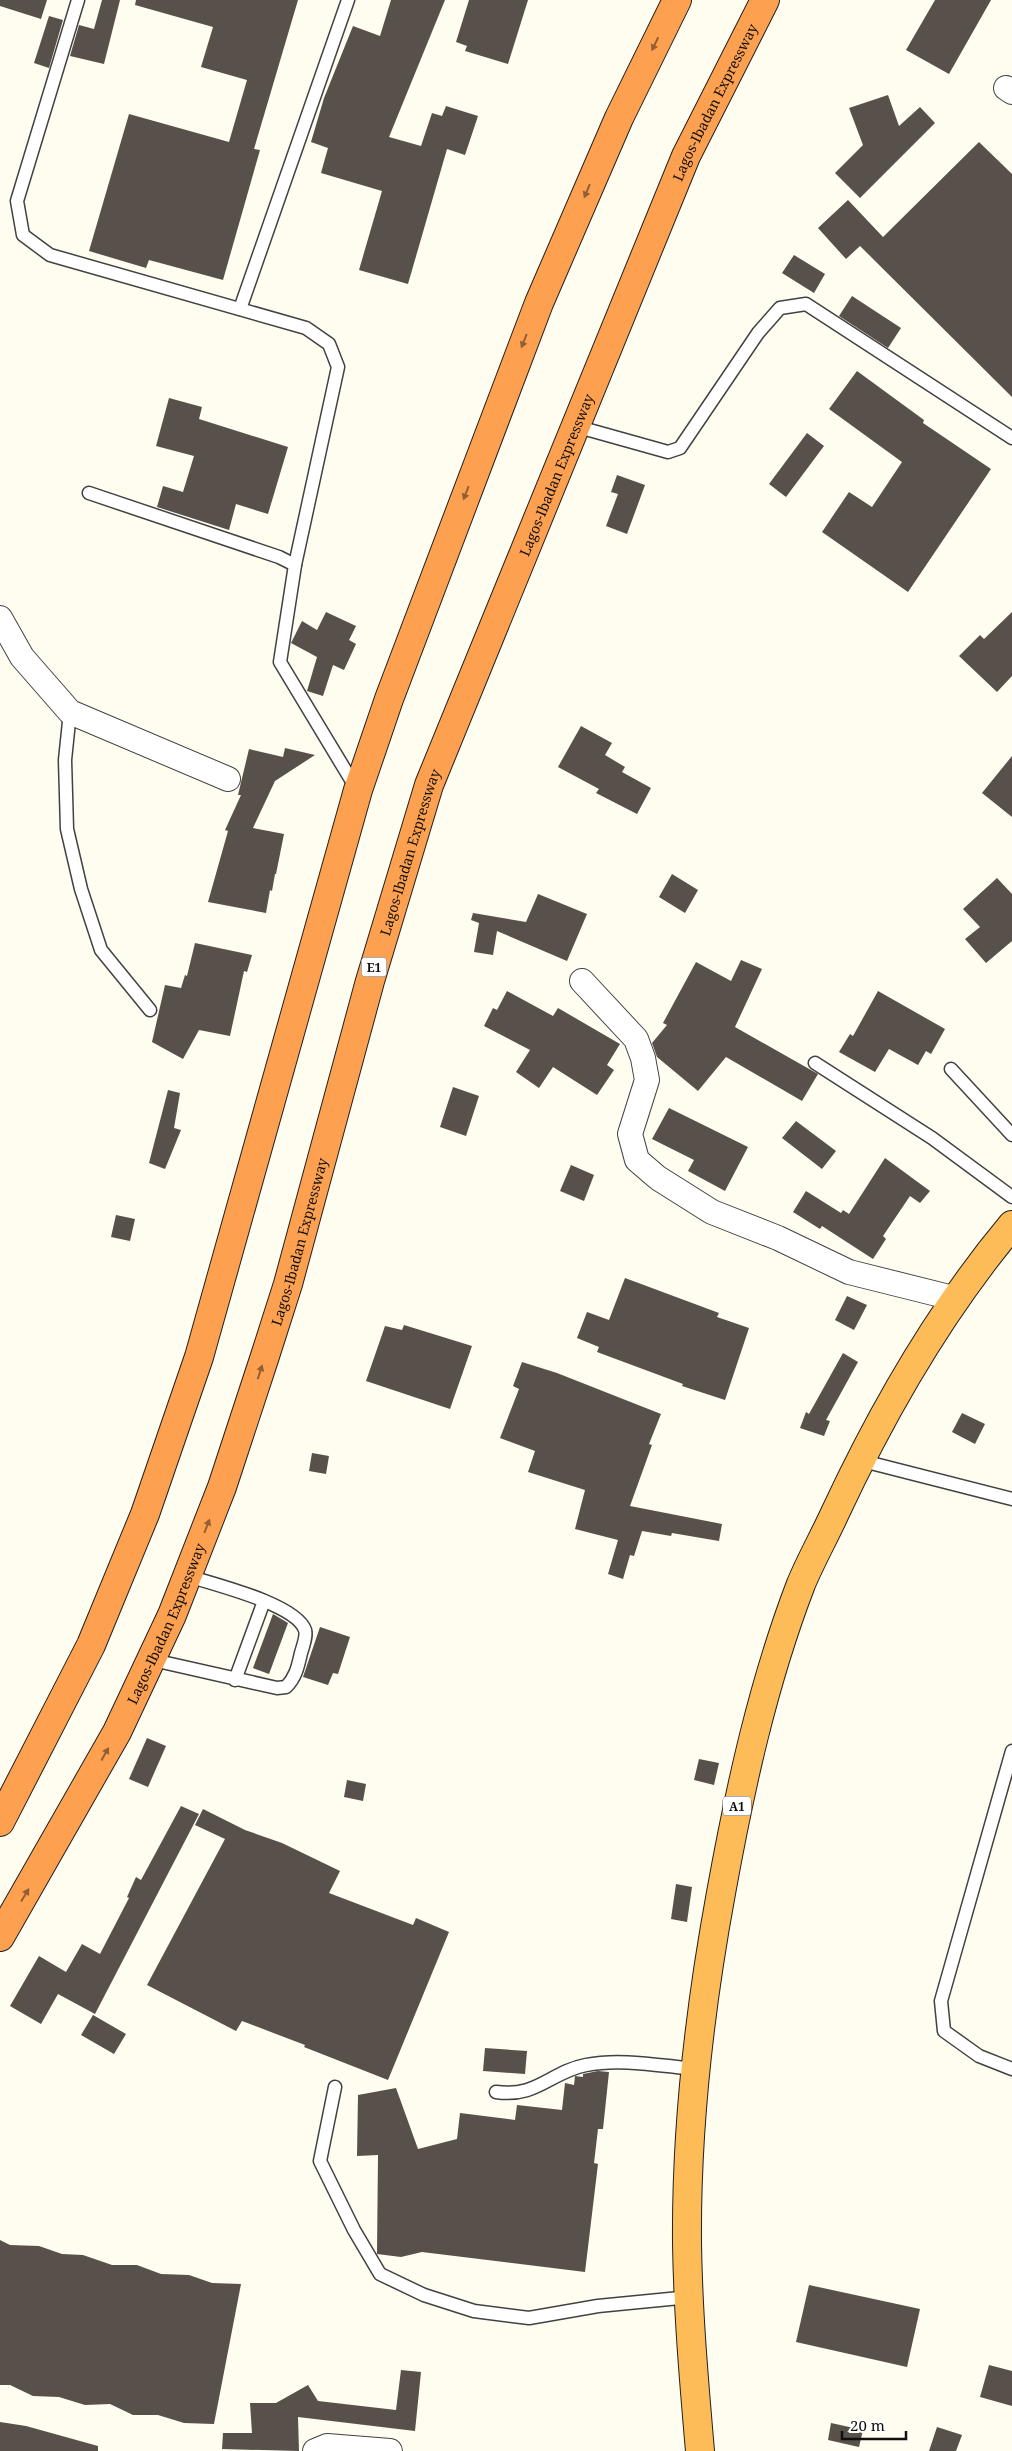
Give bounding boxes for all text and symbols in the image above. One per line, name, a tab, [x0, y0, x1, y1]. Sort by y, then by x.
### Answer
street label: Lagos-Ibadan Expressway	[667, 20, 761, 184]
one-way arrow	[651, 37, 659, 51]
one-way arrow	[583, 184, 591, 199]
one-way arrow	[520, 334, 528, 349]
street label: Lagos-Ibadan Expressway	[514, 391, 597, 559]
one-way arrow	[462, 486, 470, 501]
street label: Lagos-Ibadan Expressway	[375, 766, 444, 938]
road number: E1	[362, 958, 386, 976]
street label: Lagos-Ibadan Expressway	[266, 1155, 331, 1328]
one-way arrow	[257, 1365, 264, 1380]
one-way arrow	[203, 1518, 211, 1533]
street label: Lagos-Ibadan Expressway	[122, 1540, 209, 1707]
one-way arrow	[101, 1747, 110, 1761]
road number: A1	[723, 1796, 751, 1815]
one-way arrow	[20, 1889, 29, 1902]
scale bar	[842, 2408, 906, 2440]
text: 20 m	[850, 2415, 885, 2435]

